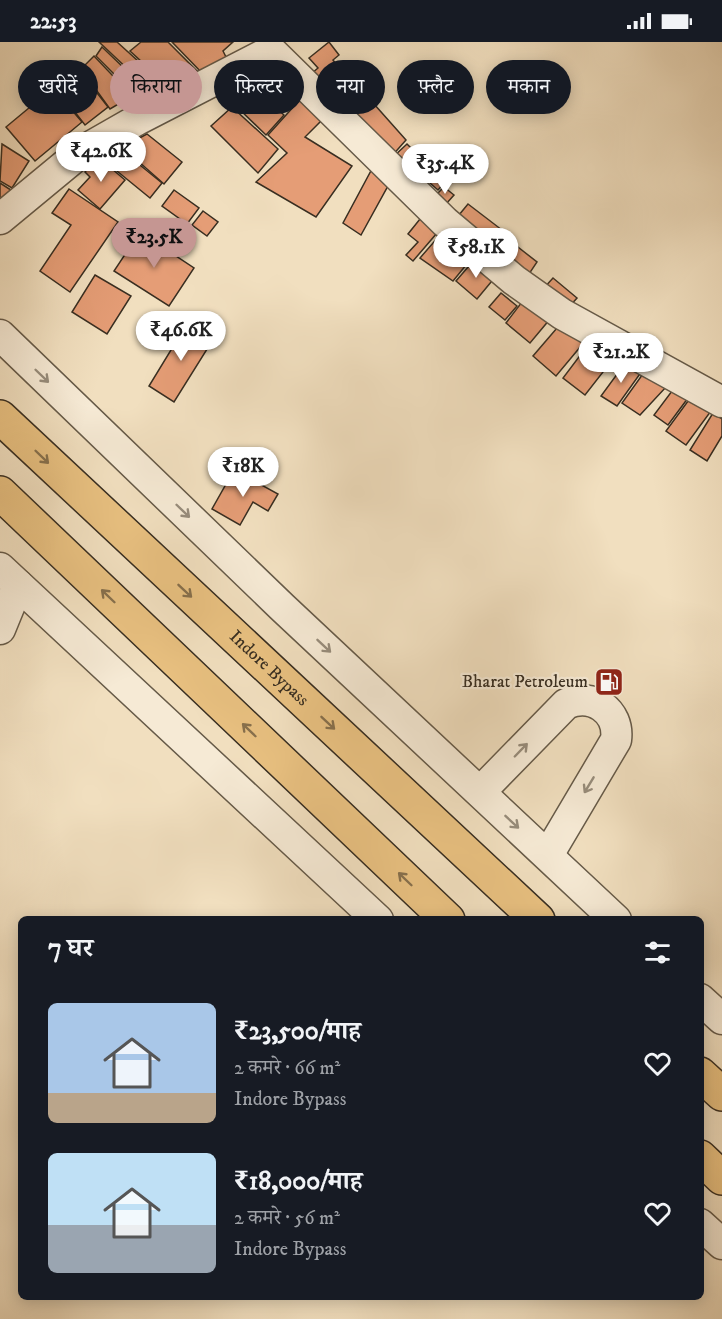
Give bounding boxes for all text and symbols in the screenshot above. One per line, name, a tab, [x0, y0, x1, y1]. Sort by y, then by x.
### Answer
text: 22:53	[30, 8, 77, 35]
chip: खरीदें	[18, 60, 98, 114]
chip: किराया	[110, 60, 202, 114]
chip: फ़िल्टर	[214, 60, 304, 114]
chip: नया	[316, 60, 385, 114]
chip: फ़्लैट	[397, 60, 474, 114]
chip: मकान	[486, 60, 571, 114]
pin: ₹42.6K	[52, 132, 150, 183]
text: ₹42.6K	[70, 139, 132, 164]
pin: ₹35.4K	[396, 144, 494, 195]
text: ₹35.4K	[416, 151, 474, 176]
pin: ₹23.5K	[105, 218, 203, 269]
text: ₹23.5K	[125, 225, 183, 250]
pin: ₹58.1K	[427, 228, 525, 279]
text: ₹58.1K	[447, 235, 505, 260]
pin: ₹46.6K	[132, 311, 230, 362]
text: ₹46.6K	[150, 318, 212, 343]
pin: ₹21.2K	[572, 333, 670, 384]
text: ₹21.2K	[592, 340, 650, 365]
one-way arrow	[35, 369, 50, 383]
pin: ₹18K	[207, 447, 279, 498]
one-way arrow	[35, 450, 50, 465]
text: ₹18K	[222, 454, 264, 479]
one-way arrow	[175, 504, 190, 518]
one-way arrow	[177, 584, 192, 598]
one-way arrow	[100, 589, 115, 603]
street label: Indore Bypass	[224, 626, 313, 711]
one-way arrow	[316, 639, 331, 653]
fuel station icon: Bharat Petroleum	[593, 666, 625, 698]
place label: Bharat Petroleum	[462, 671, 588, 693]
one-way arrow	[320, 716, 335, 731]
one-way arrow	[242, 723, 257, 737]
one-way arrow	[513, 742, 528, 757]
one-way arrow	[583, 776, 595, 793]
one-way arrow	[505, 815, 520, 829]
one-way arrow	[398, 872, 413, 886]
text: 7 घर	[48, 932, 93, 965]
icon: filters	[641, 936, 674, 969]
text: ₹23,500/माह	[234, 1015, 361, 1048]
icon: home	[96, 1027, 168, 1099]
icon: heart	[641, 1047, 674, 1080]
text: 2 कमरे · 66 m²	[234, 1056, 340, 1081]
text: Indore Bypass	[234, 1087, 346, 1112]
text: ₹18,000/माह	[234, 1165, 362, 1198]
icon: home	[96, 1177, 168, 1249]
icon: heart	[641, 1197, 674, 1230]
text: 2 कमरे · 56 m²	[234, 1206, 340, 1231]
text: Indore Bypass	[234, 1237, 346, 1262]

